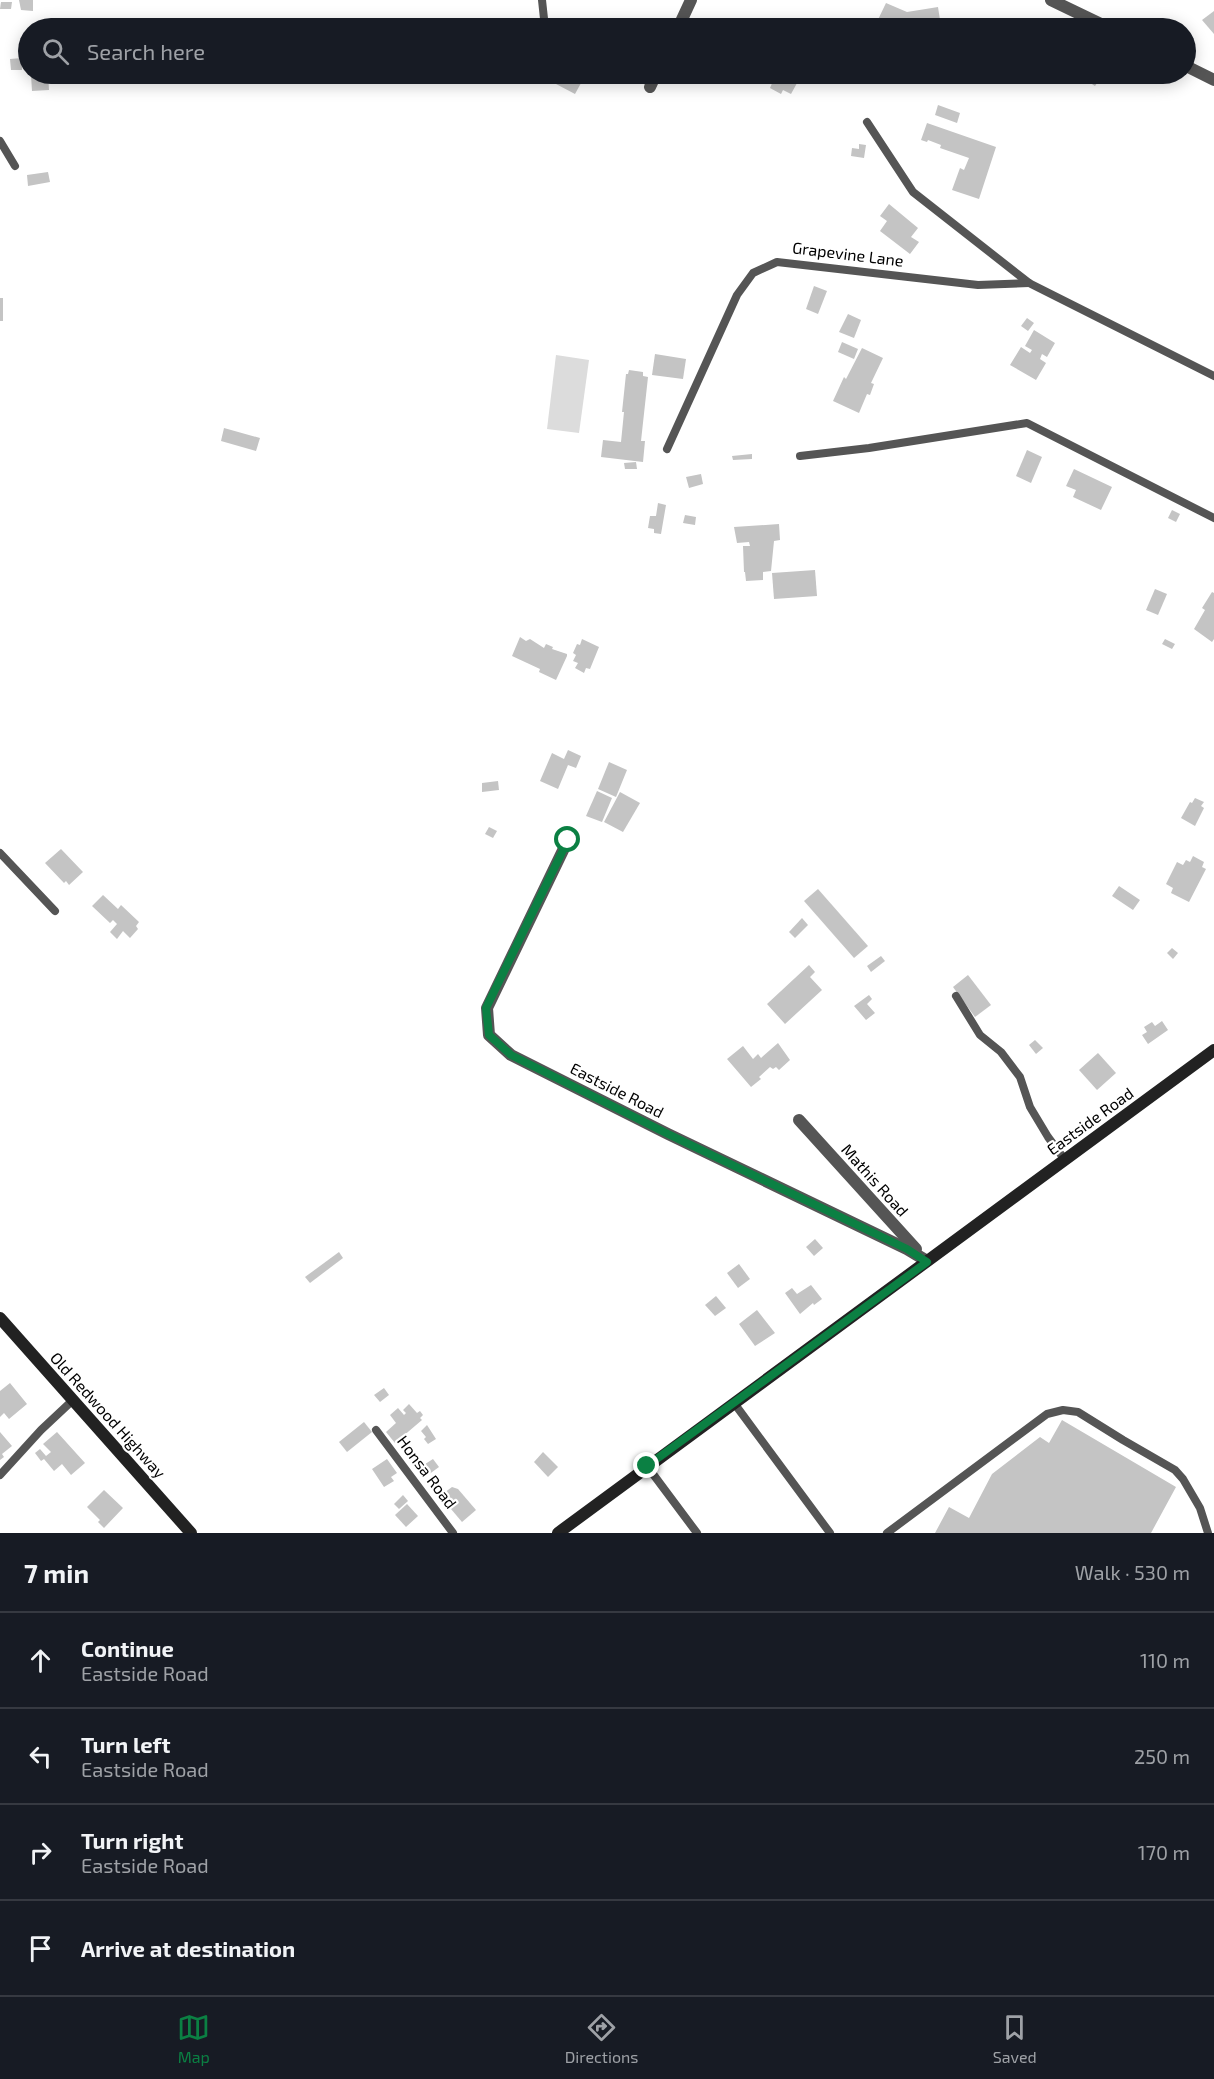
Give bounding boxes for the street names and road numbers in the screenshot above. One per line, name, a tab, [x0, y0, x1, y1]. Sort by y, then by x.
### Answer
street label: Grapevine Lane	[791, 237, 905, 270]
street label: Eastside Road	[567, 1058, 667, 1121]
street label: Eastside Road	[1043, 1083, 1137, 1158]
street label: Mathis Road	[838, 1140, 913, 1220]
street label: Old Redwood Highway	[47, 1348, 170, 1482]
street label: Honsa Road	[394, 1431, 461, 1512]

